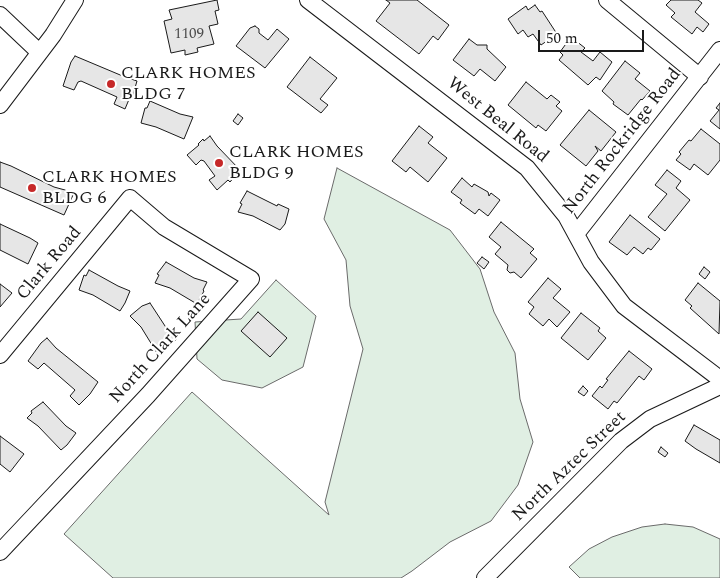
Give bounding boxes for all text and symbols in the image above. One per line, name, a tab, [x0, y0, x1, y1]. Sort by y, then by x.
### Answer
scale bar	[540, 20, 646, 52]
house number: 1109	[174, 26, 204, 44]
text: 50 m	[546, 27, 578, 50]
place label: CLARK HOMES BLDG 7	[121, 63, 255, 106]
street label: North Rockridge Road	[559, 65, 687, 219]
street label: West Beal Road	[442, 73, 552, 169]
marker: CLARK HOMES BLDG 7	[105, 78, 117, 90]
place label: CLARK HOMES BLDG 9	[229, 142, 363, 184]
marker: CLARK HOMES BLDG 9	[213, 157, 225, 169]
place label: CLARK HOMES BLDG 6	[42, 167, 176, 210]
marker: CLARK HOMES BLDG 6	[26, 182, 38, 194]
street label: Clark Road	[13, 223, 87, 305]
street label: North Clark Lane	[106, 289, 216, 409]
street label: North Aztec Street	[509, 407, 631, 527]

